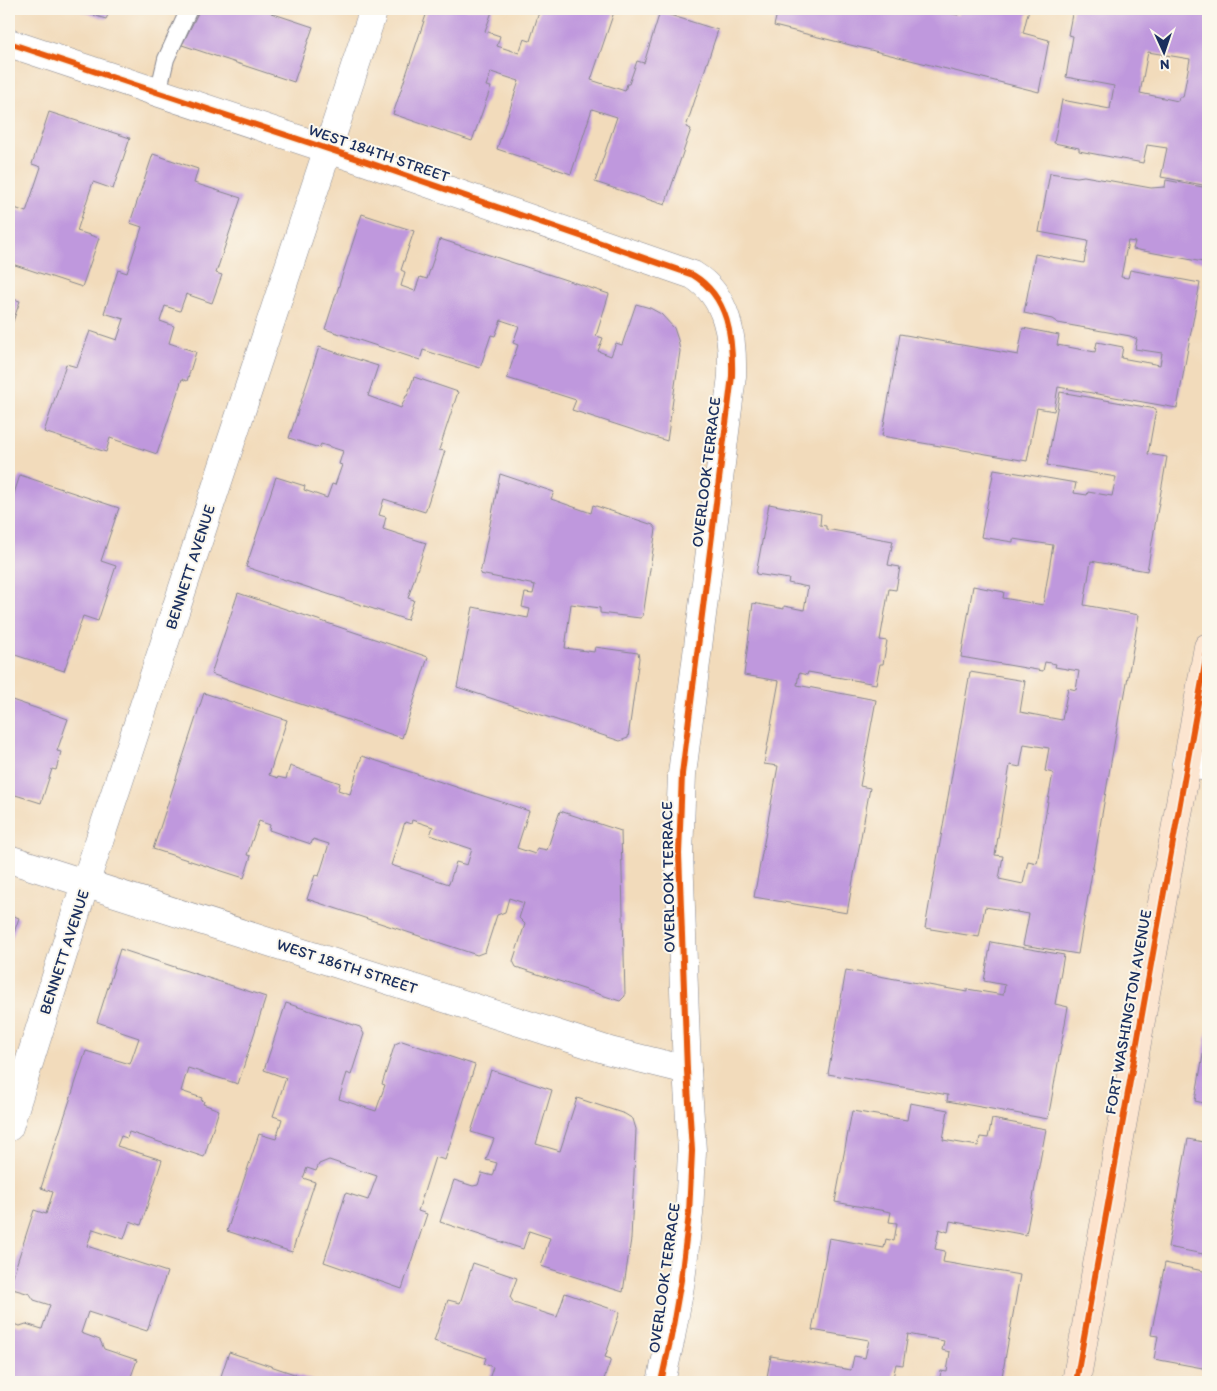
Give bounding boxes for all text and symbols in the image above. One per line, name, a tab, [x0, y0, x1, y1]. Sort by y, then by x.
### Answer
north arrow	[1140, 28, 1190, 78]
text: N	[1159, 56, 1170, 73]
street label: WEST 184TH STREET	[306, 120, 452, 186]
street label: OVERLOOK TERRACE	[687, 395, 725, 548]
street label: BENNETT AVENUE	[161, 502, 219, 632]
street label: OVERLOOK TERRACE	[657, 801, 679, 953]
street label: BENNETT AVENUE	[35, 887, 93, 1017]
street label: FORT WASHINGTON AVENUE	[1101, 908, 1155, 1116]
street label: WEST 186TH STREET	[274, 934, 420, 998]
street label: OVERLOOK TERRACE	[644, 1201, 684, 1354]

